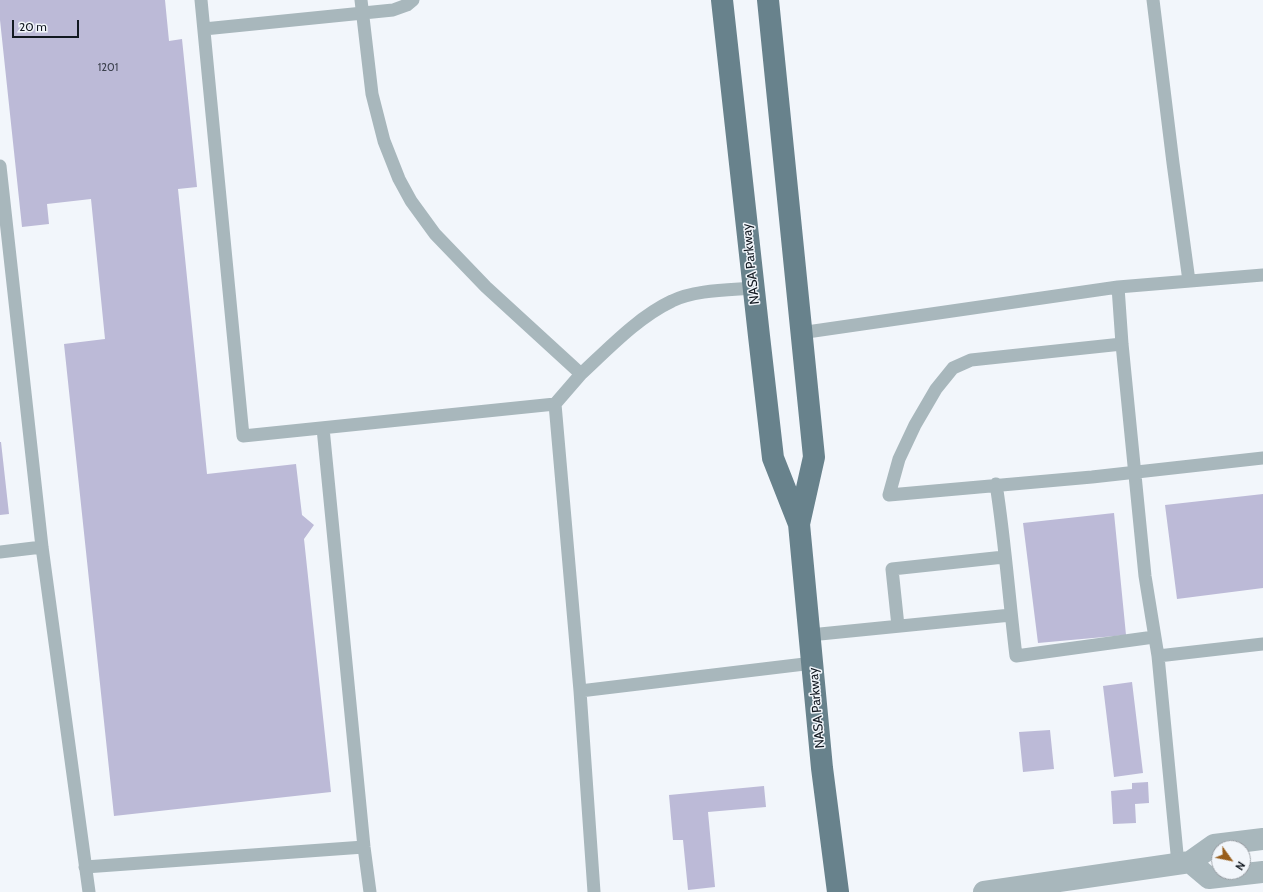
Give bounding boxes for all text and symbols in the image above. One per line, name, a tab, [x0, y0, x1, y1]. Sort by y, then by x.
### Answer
scale bar	[14, 12, 81, 38]
text: 20 m	[19, 19, 47, 34]
house number: 1201	[98, 61, 118, 75]
street label: NASA Parkway	[739, 223, 763, 305]
street label: NASA Parkway	[806, 667, 828, 749]
north arrow	[1211, 840, 1251, 880]
text: N	[1232, 859, 1248, 873]

